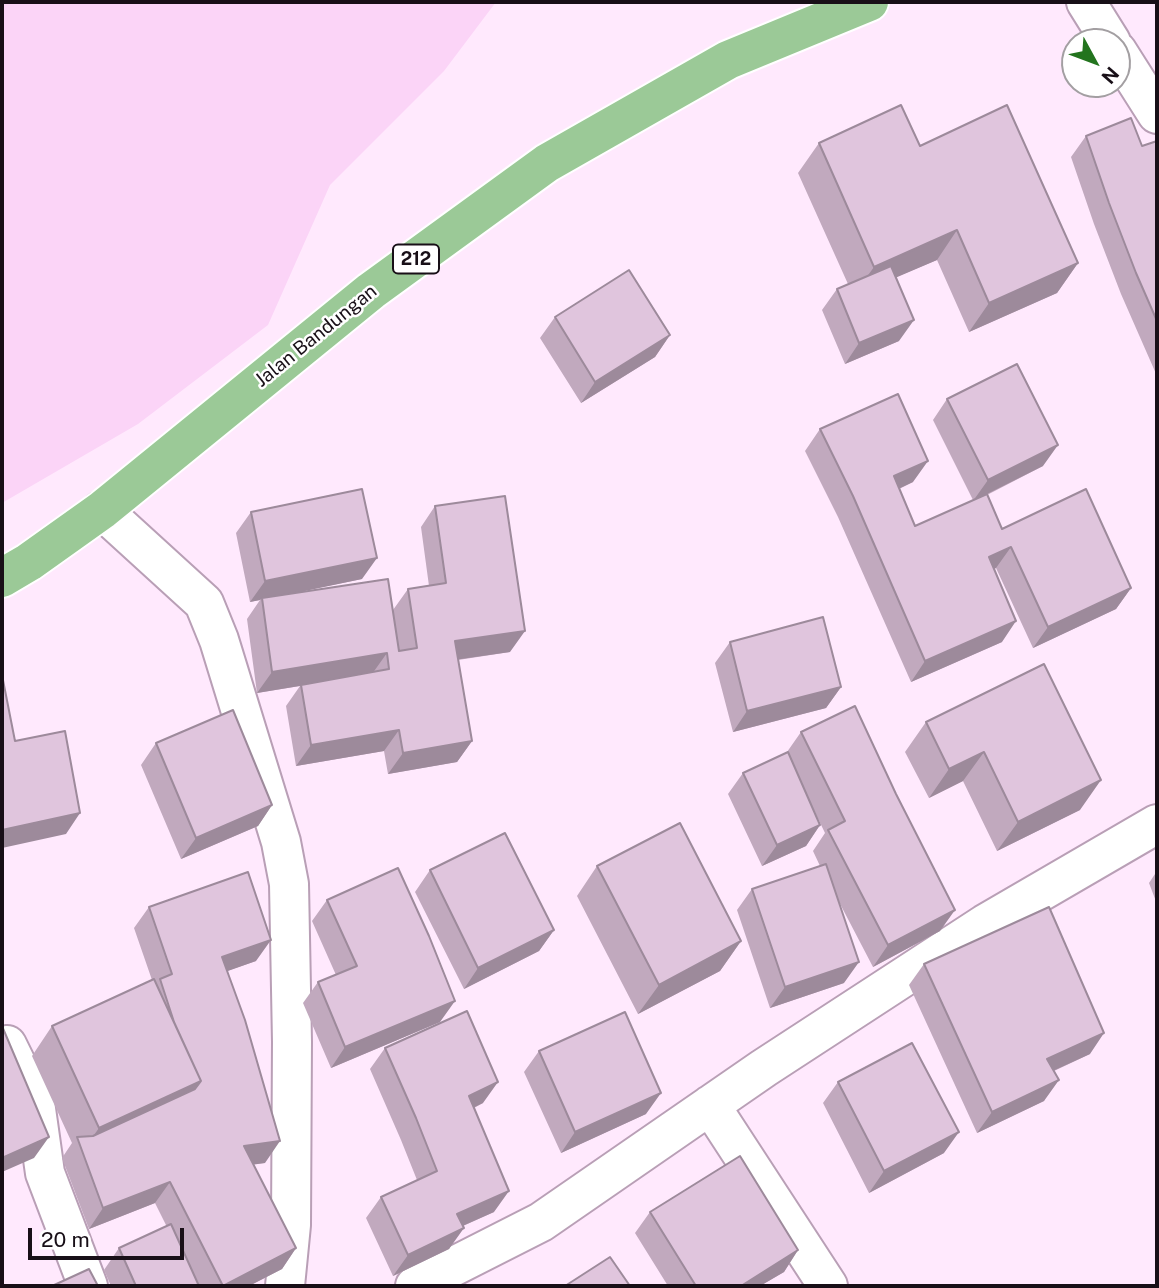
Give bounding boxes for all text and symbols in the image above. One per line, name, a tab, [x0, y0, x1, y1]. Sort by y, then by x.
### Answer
north arrow	[1061, 28, 1131, 98]
text: N	[1097, 63, 1124, 88]
road number: 212	[393, 244, 439, 274]
street label: Jalan Bandungan	[250, 280, 382, 392]
scale bar	[32, 1214, 187, 1258]
text: 20 m	[41, 1227, 90, 1252]

